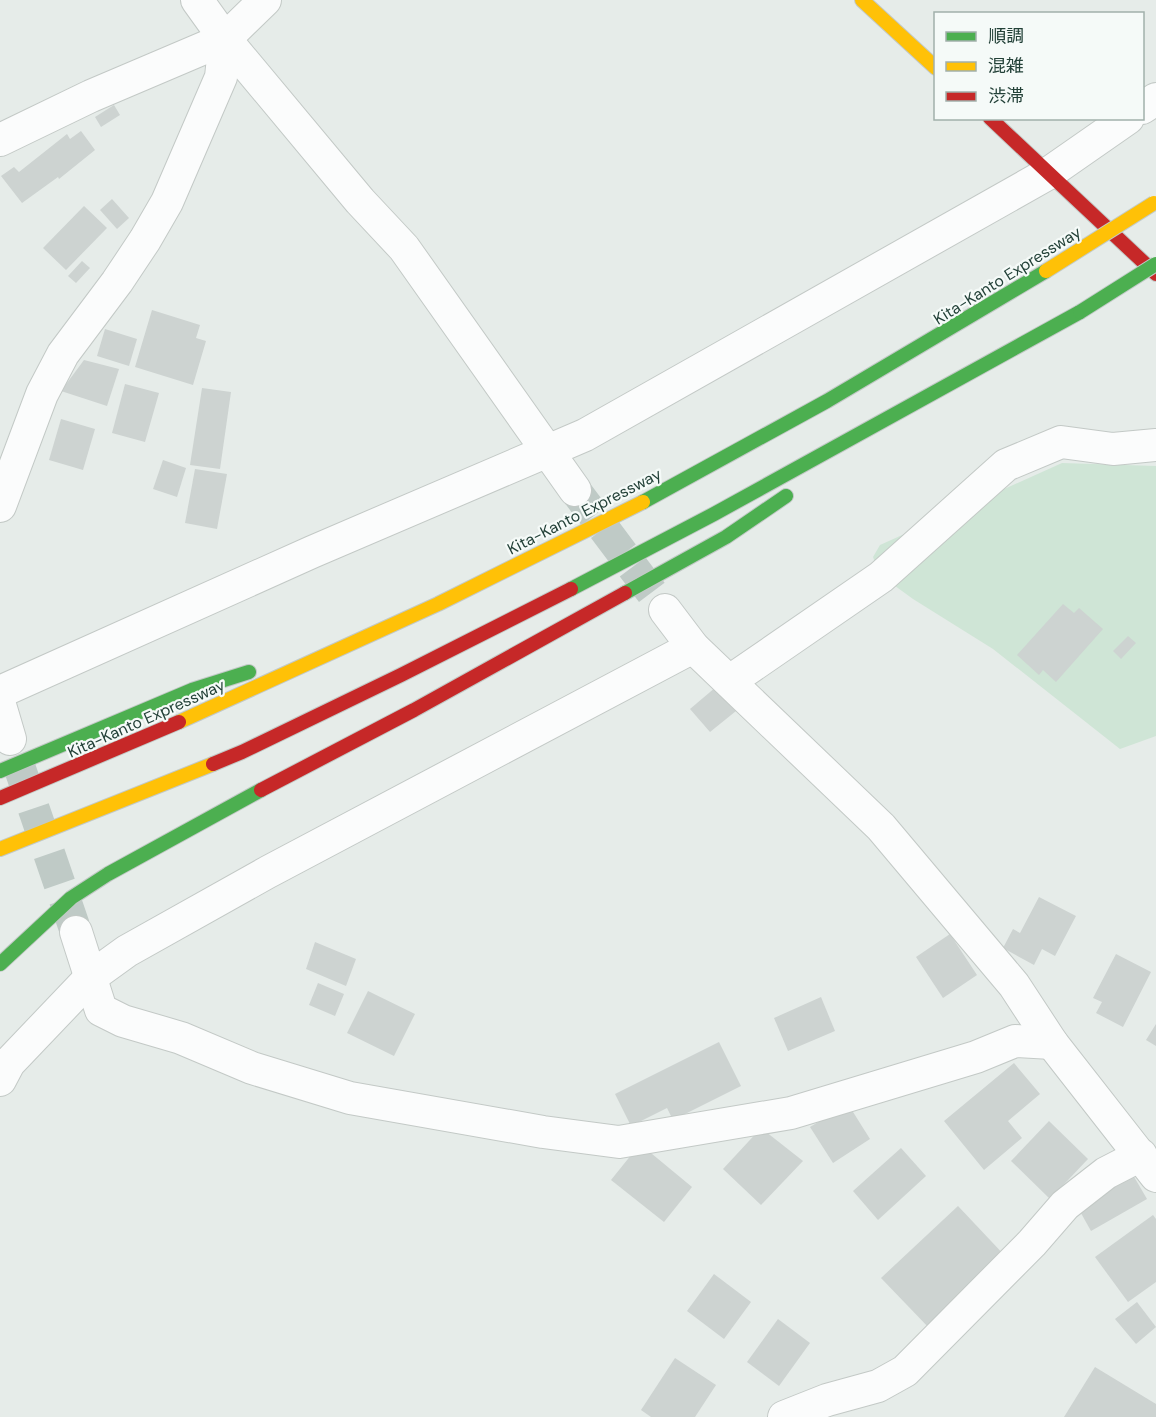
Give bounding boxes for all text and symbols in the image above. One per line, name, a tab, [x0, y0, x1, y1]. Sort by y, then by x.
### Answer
legend	[934, 12, 1144, 120]
text: 順調	[988, 24, 1024, 48]
text: 混雑	[988, 54, 1024, 78]
text: 渋滞	[988, 84, 1024, 108]
street label: Kita-Kanto Expressway	[930, 221, 1085, 329]
street label: Kita-Kanto Expressway	[504, 463, 665, 559]
street label: Kita-Kanto Expressway	[64, 674, 228, 763]

